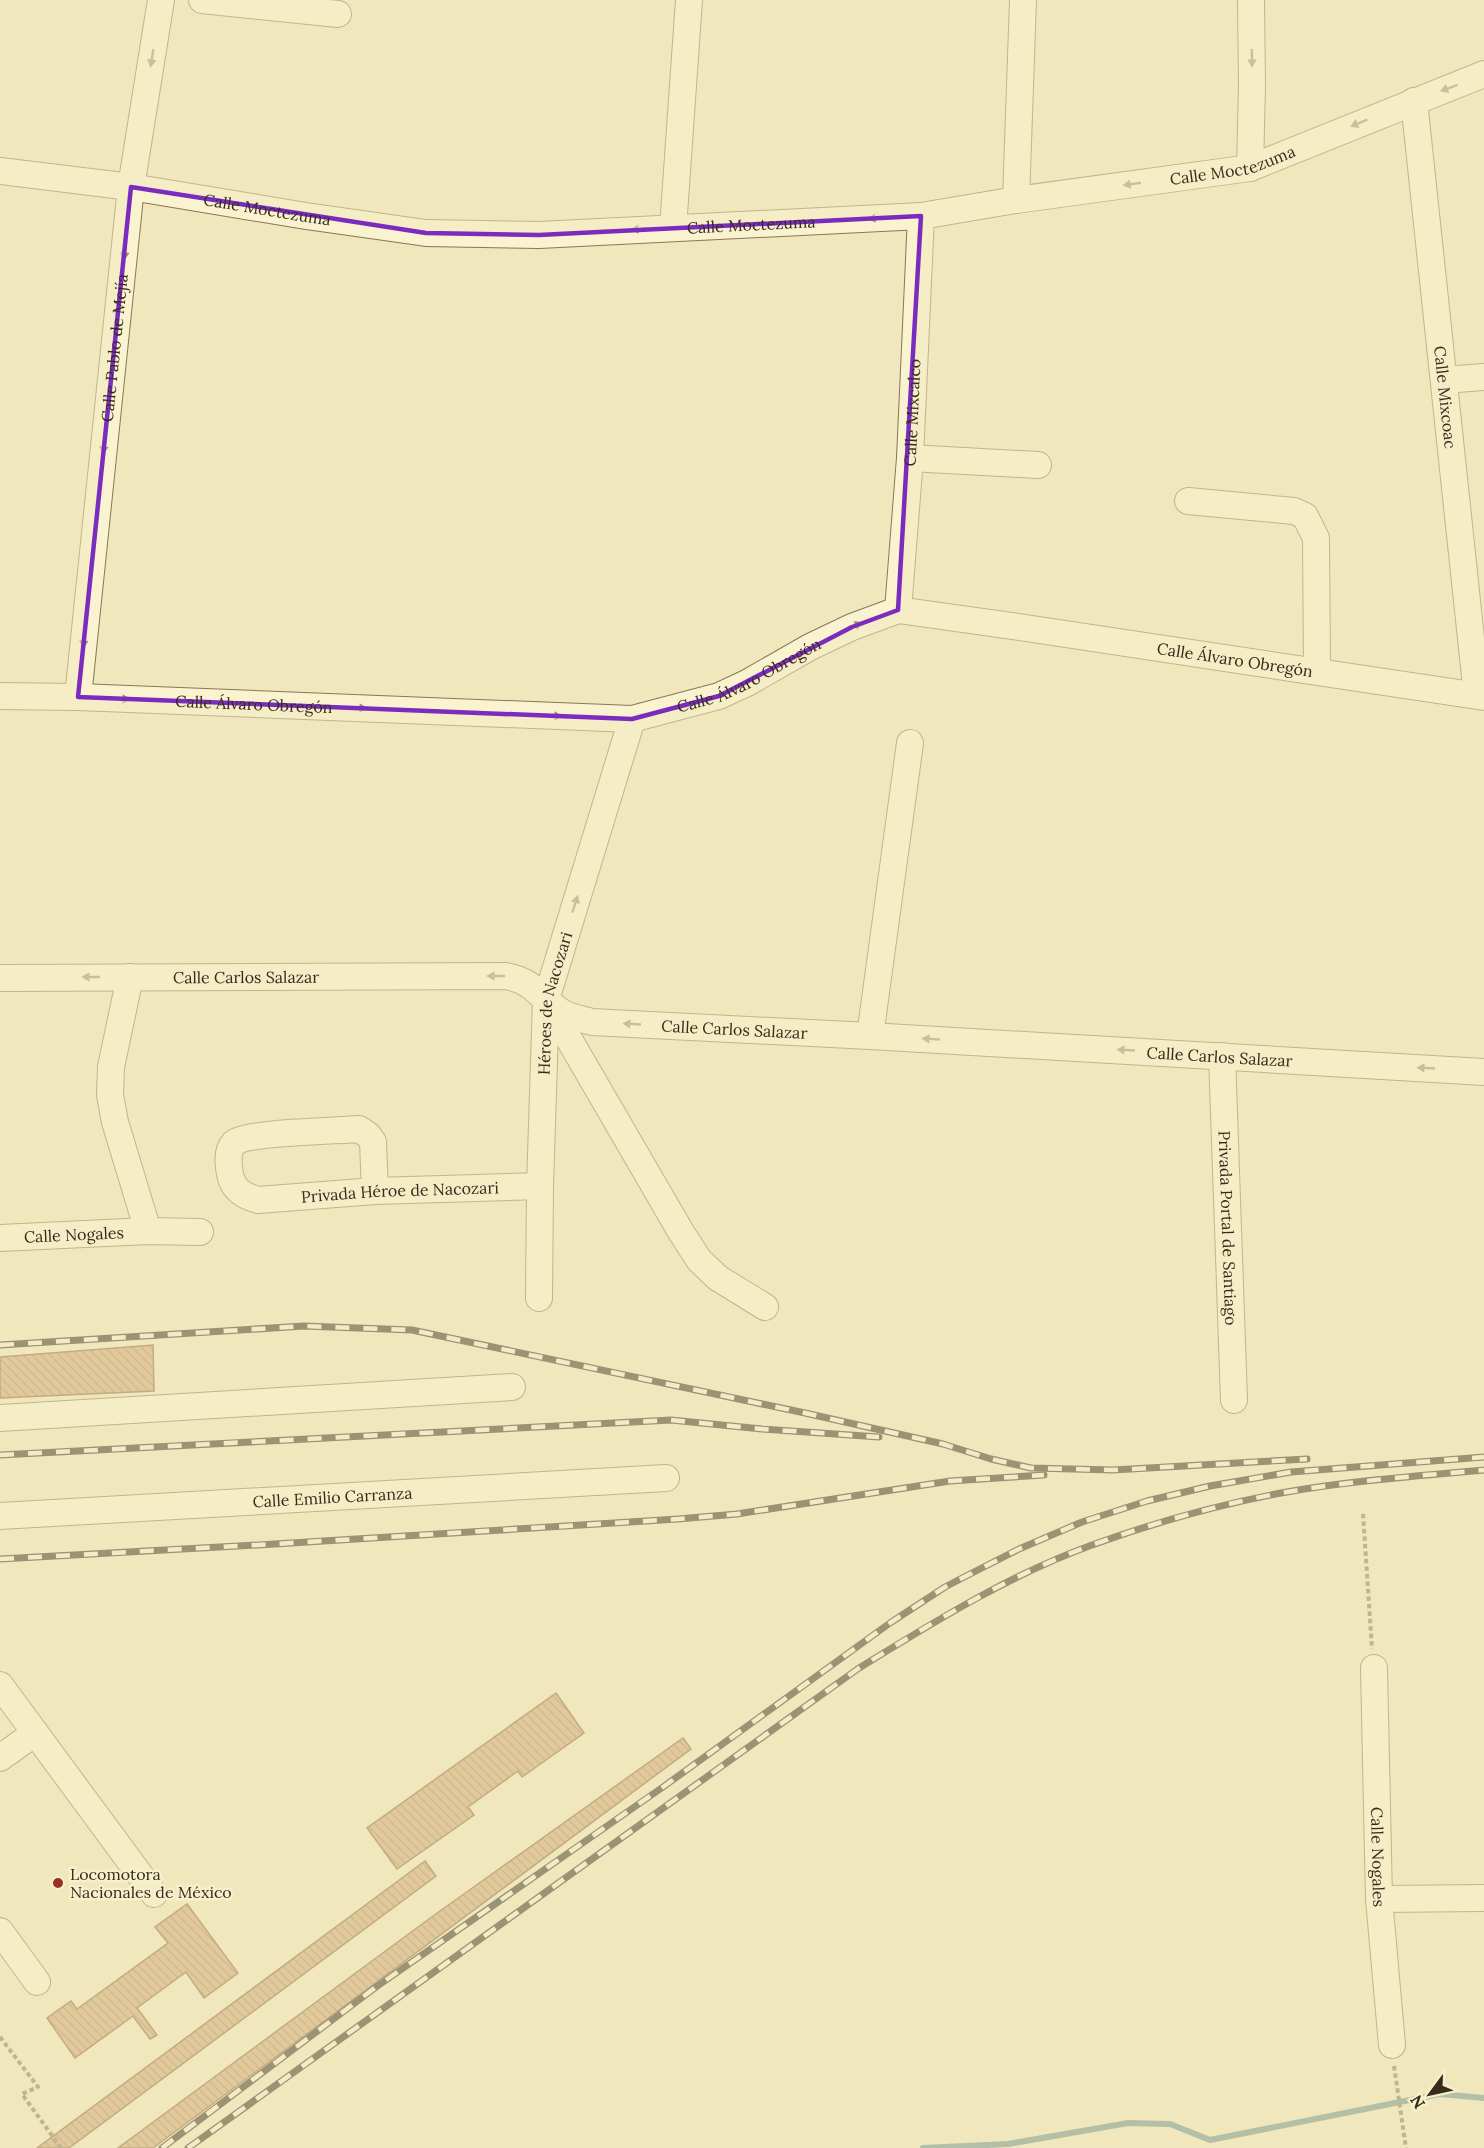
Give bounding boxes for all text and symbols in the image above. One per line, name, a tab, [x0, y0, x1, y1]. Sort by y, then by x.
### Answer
one-way arrow	[147, 48, 156, 67]
one-way arrow	[1247, 49, 1257, 68]
one-way arrow	[1440, 83, 1458, 93]
one-way arrow	[1350, 118, 1368, 128]
street label: Calle Moctezuma	[1168, 141, 1298, 189]
one-way arrow	[1123, 180, 1142, 189]
street label: Calle Moctezuma	[202, 189, 332, 229]
street label: Calle Moctezuma	[686, 211, 816, 238]
one-way arrow	[867, 213, 886, 222]
one-way arrow	[631, 225, 650, 234]
one-way arrow	[120, 241, 130, 260]
street label: Calle Pablo de Mejía	[97, 273, 132, 423]
street label: Calle Mixcoac	[1430, 345, 1461, 450]
street label: Calle Mixcalco	[899, 358, 925, 467]
one-way arrow	[99, 435, 109, 454]
one-way arrow	[845, 621, 863, 630]
one-way arrow	[79, 629, 89, 648]
street label: Calle Álvaro Obregón	[675, 633, 824, 717]
street label: Calle Álvaro Obregón	[1156, 638, 1315, 681]
street label: Calle Álvaro Obregón	[175, 691, 333, 717]
one-way arrow	[112, 694, 131, 703]
one-way arrow	[349, 704, 368, 713]
one-way arrow	[544, 711, 563, 721]
one-way arrow	[571, 895, 581, 913]
street label: Héroes de Nacozari	[534, 929, 576, 1075]
street label: Calle Carlos Salazar	[173, 967, 319, 987]
one-way arrow	[487, 971, 506, 981]
one-way arrow	[82, 972, 101, 982]
street label: Calle Carlos Salazar	[661, 1016, 808, 1043]
one-way arrow	[622, 1019, 641, 1028]
one-way arrow	[922, 1035, 941, 1044]
street label: Calle Carlos Salazar	[1146, 1042, 1293, 1071]
one-way arrow	[1117, 1046, 1136, 1055]
one-way arrow	[1416, 1063, 1435, 1073]
street label: Privada Portal de Santiago	[1215, 1130, 1241, 1326]
street label: Privada Héroe de Nacozari	[300, 1177, 499, 1207]
street label: Calle Nogales	[23, 1222, 124, 1247]
street label: Calle Emilio Carranza	[252, 1482, 413, 1512]
street label: Calle Nogales	[1367, 1807, 1390, 1908]
place label: Locomotora Nacionales de México	[70, 1864, 232, 1902]
marker: Locomotora Nacionales de México	[51, 1876, 65, 1890]
north arrow	[1400, 2064, 1460, 2124]
text: N	[1406, 2092, 1429, 2113]

